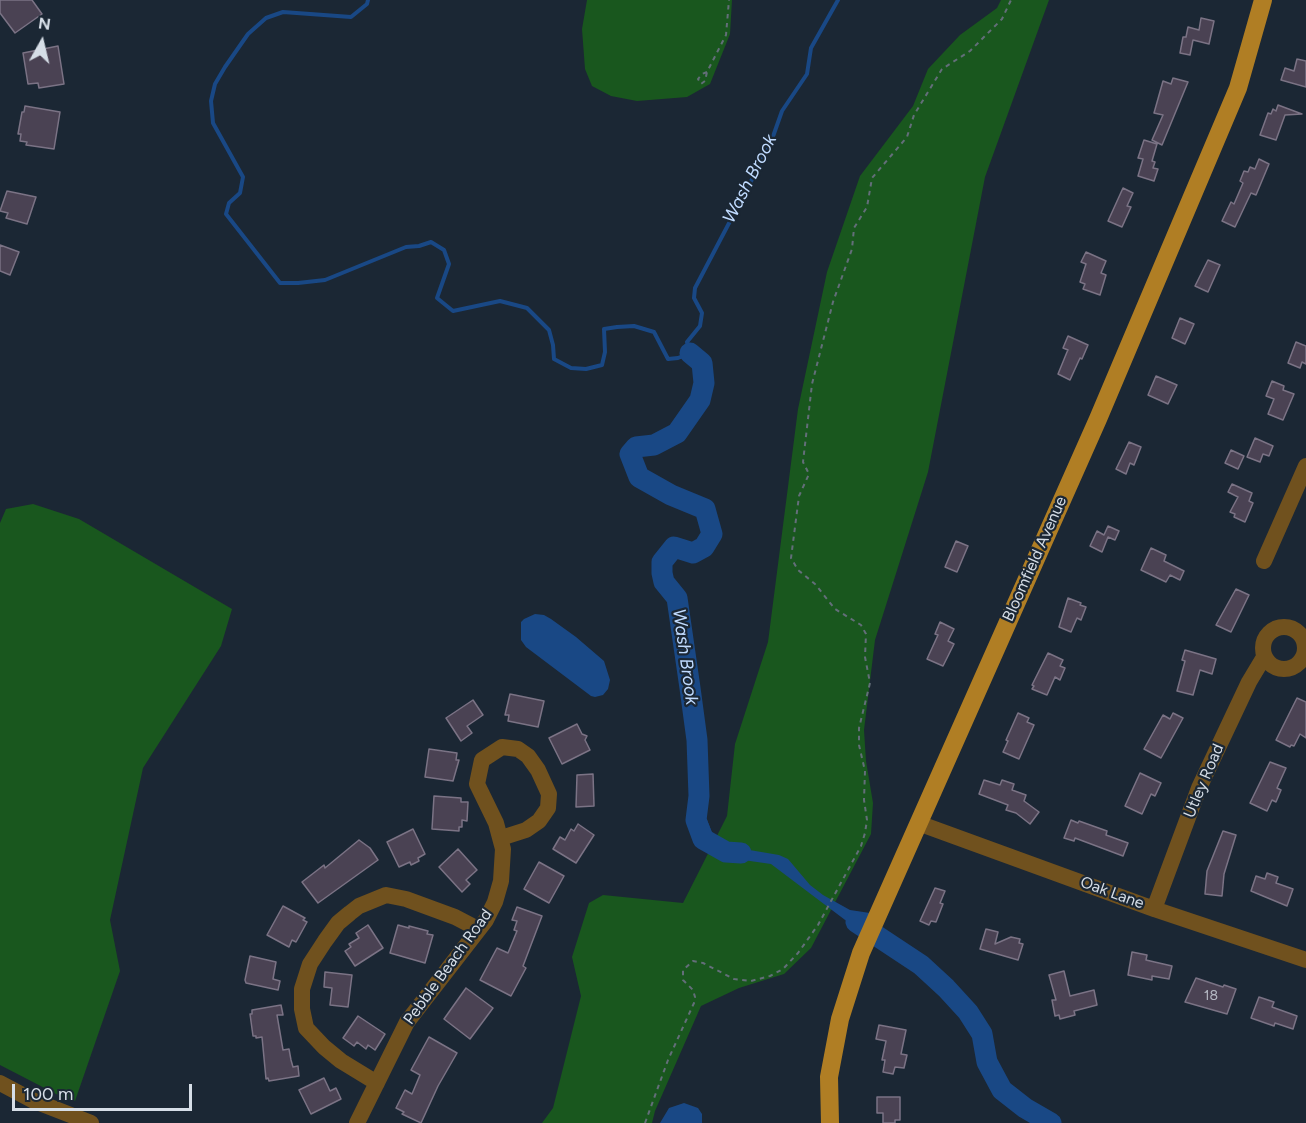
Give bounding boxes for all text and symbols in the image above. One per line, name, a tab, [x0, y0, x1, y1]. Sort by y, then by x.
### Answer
north arrow	[12, 12, 72, 72]
text: N	[37, 13, 52, 34]
water label: Wash Brook	[718, 131, 782, 227]
street label: Bloomfield Avenue	[999, 494, 1071, 624]
water label: Wash Brook	[668, 608, 702, 706]
street label: Utley Road	[1180, 741, 1228, 821]
street label: Oak Lane	[1078, 873, 1146, 913]
street label: Pebble Beach Road	[400, 906, 496, 1028]
house number: 18	[1204, 988, 1218, 1004]
scale bar	[15, 1072, 195, 1110]
text: 100 m	[23, 1083, 73, 1105]

